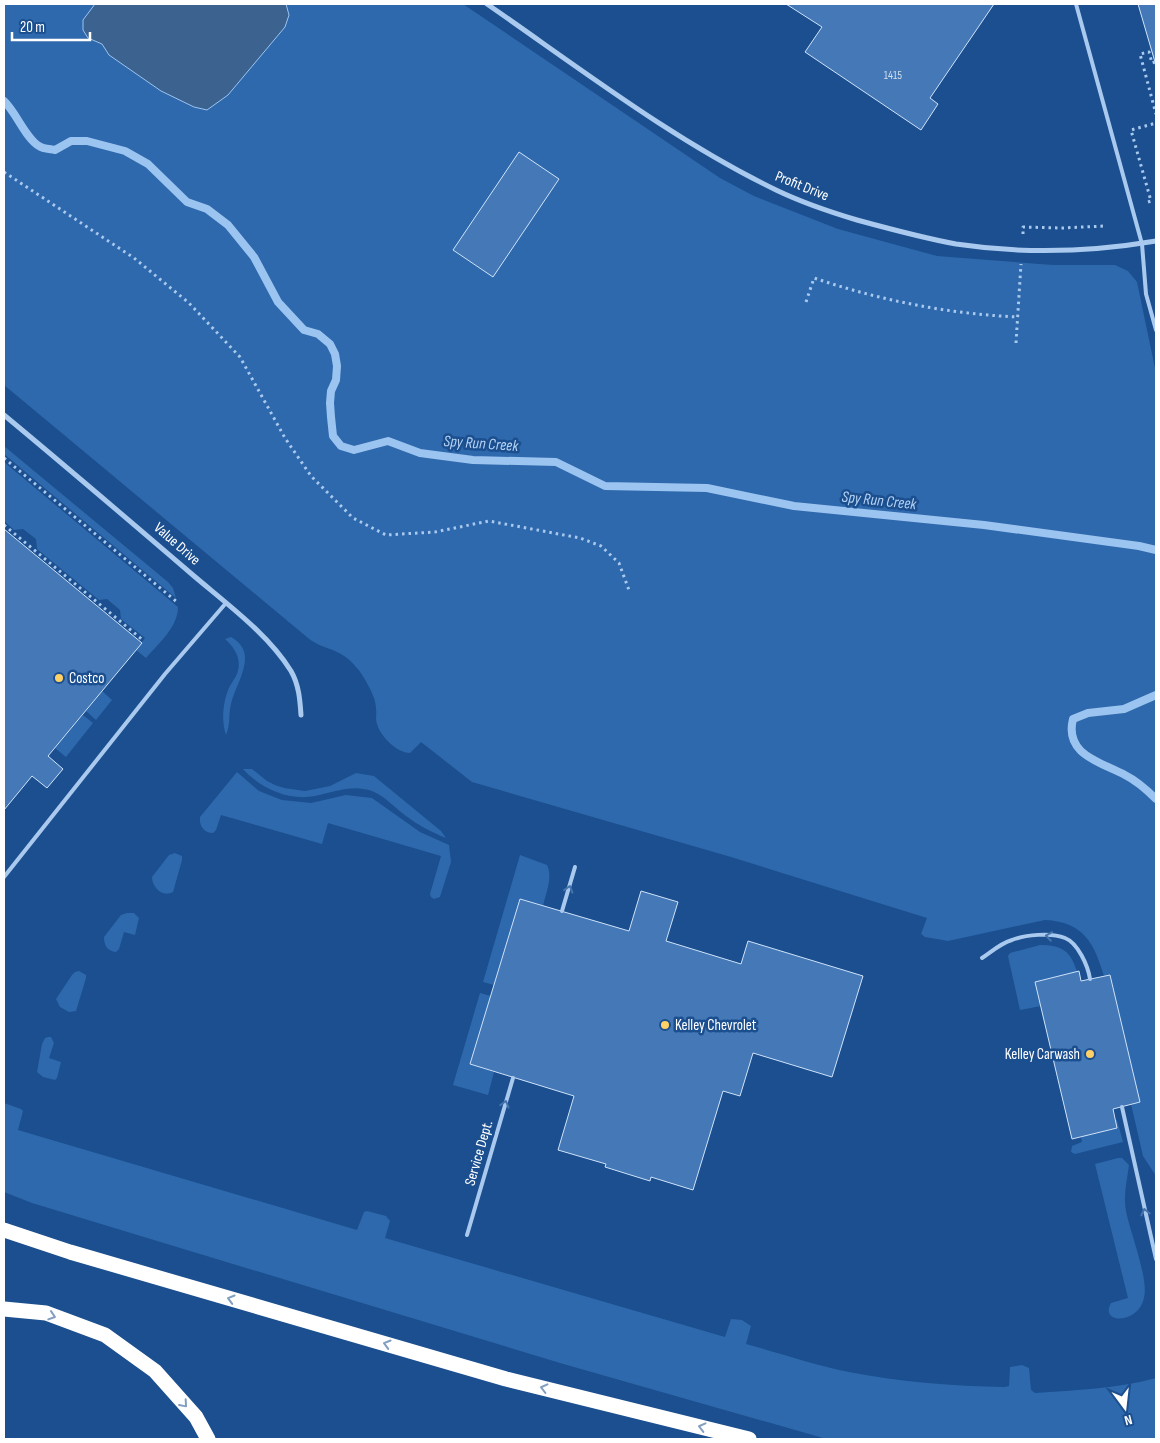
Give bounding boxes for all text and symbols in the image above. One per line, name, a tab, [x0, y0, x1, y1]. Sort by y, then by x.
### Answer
scale bar	[12, 10, 90, 42]
text: 20 m	[20, 18, 45, 37]
house number: 1415	[884, 68, 902, 83]
street label: Profit Drive	[772, 167, 832, 205]
water label: Spy Run Creek	[443, 432, 520, 456]
water label: Spy Run Creek	[841, 488, 918, 514]
street label: Value Drive	[150, 519, 204, 569]
place label: Costco	[69, 669, 104, 688]
marker: Costco	[53, 672, 65, 684]
one-way arrow	[563, 886, 573, 894]
one-way arrow	[1045, 931, 1053, 941]
place label: Kelley Chevrolet	[675, 1016, 757, 1035]
marker: Kelley Chevrolet	[659, 1019, 671, 1031]
place label: Kelley Carwash	[1005, 1045, 1080, 1064]
marker: Kelley Carwash	[1084, 1048, 1096, 1060]
one-way arrow	[500, 1100, 510, 1108]
street label: Service Dept.	[461, 1118, 497, 1188]
one-way arrow	[1140, 1207, 1151, 1216]
one-way arrow	[228, 1295, 236, 1305]
one-way arrow	[47, 1310, 56, 1320]
one-way arrow	[384, 1340, 392, 1350]
one-way arrow	[539, 1383, 548, 1394]
north arrow	[1100, 1383, 1150, 1433]
one-way arrow	[179, 1399, 188, 1408]
text: N	[1122, 1411, 1134, 1429]
one-way arrow	[698, 1423, 706, 1433]

